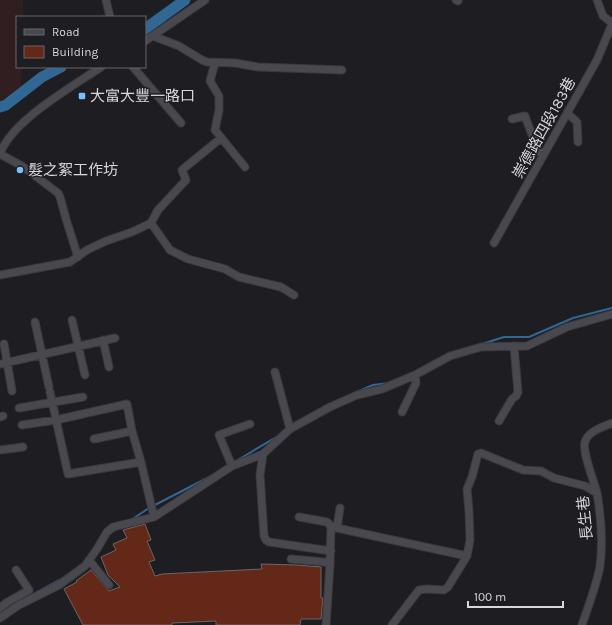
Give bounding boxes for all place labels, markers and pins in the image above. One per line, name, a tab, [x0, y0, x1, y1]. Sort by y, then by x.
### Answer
place label: 大富大豐一路口	[90, 87, 195, 105]
marker: 大富大豐一路口	[77, 91, 87, 101]
place label: 髮之絮工作坊	[28, 161, 118, 179]
marker: 髮之絮工作坊	[15, 165, 25, 175]

